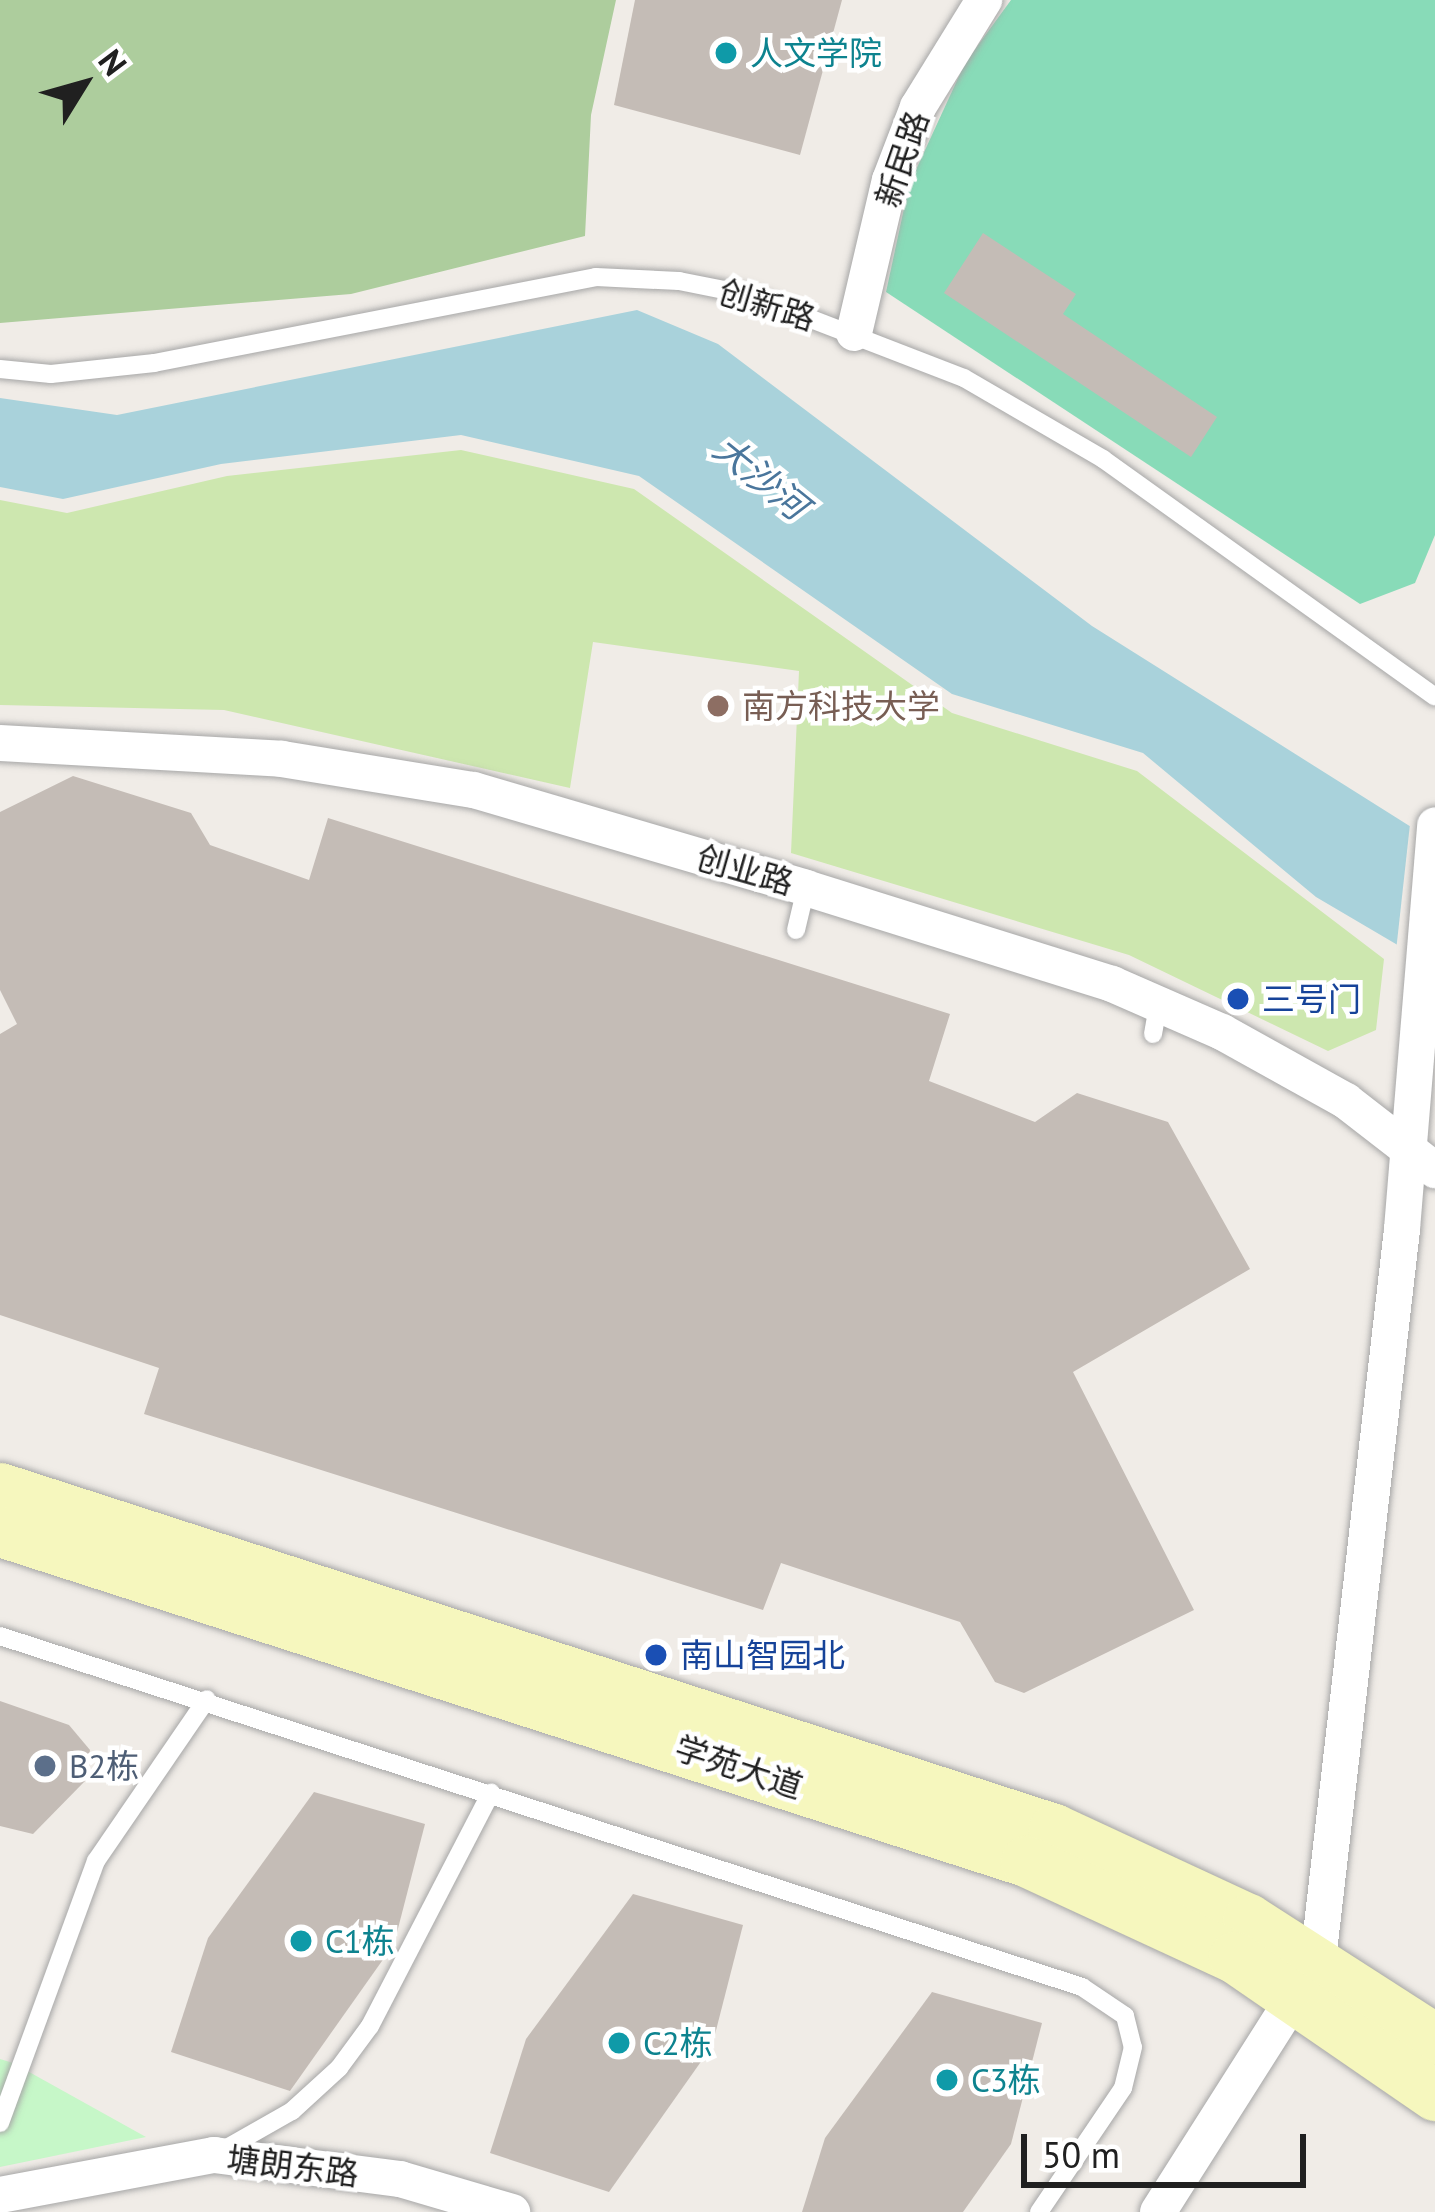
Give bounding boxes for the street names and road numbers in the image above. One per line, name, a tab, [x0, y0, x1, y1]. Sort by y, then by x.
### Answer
street label: 新民路	[867, 106, 937, 212]
street label: 创新路	[714, 272, 820, 338]
street label: 创业路	[692, 837, 798, 903]
street label: 学苑大道	[670, 1728, 808, 1806]
street label: 塘朗东路	[225, 2138, 361, 2194]

